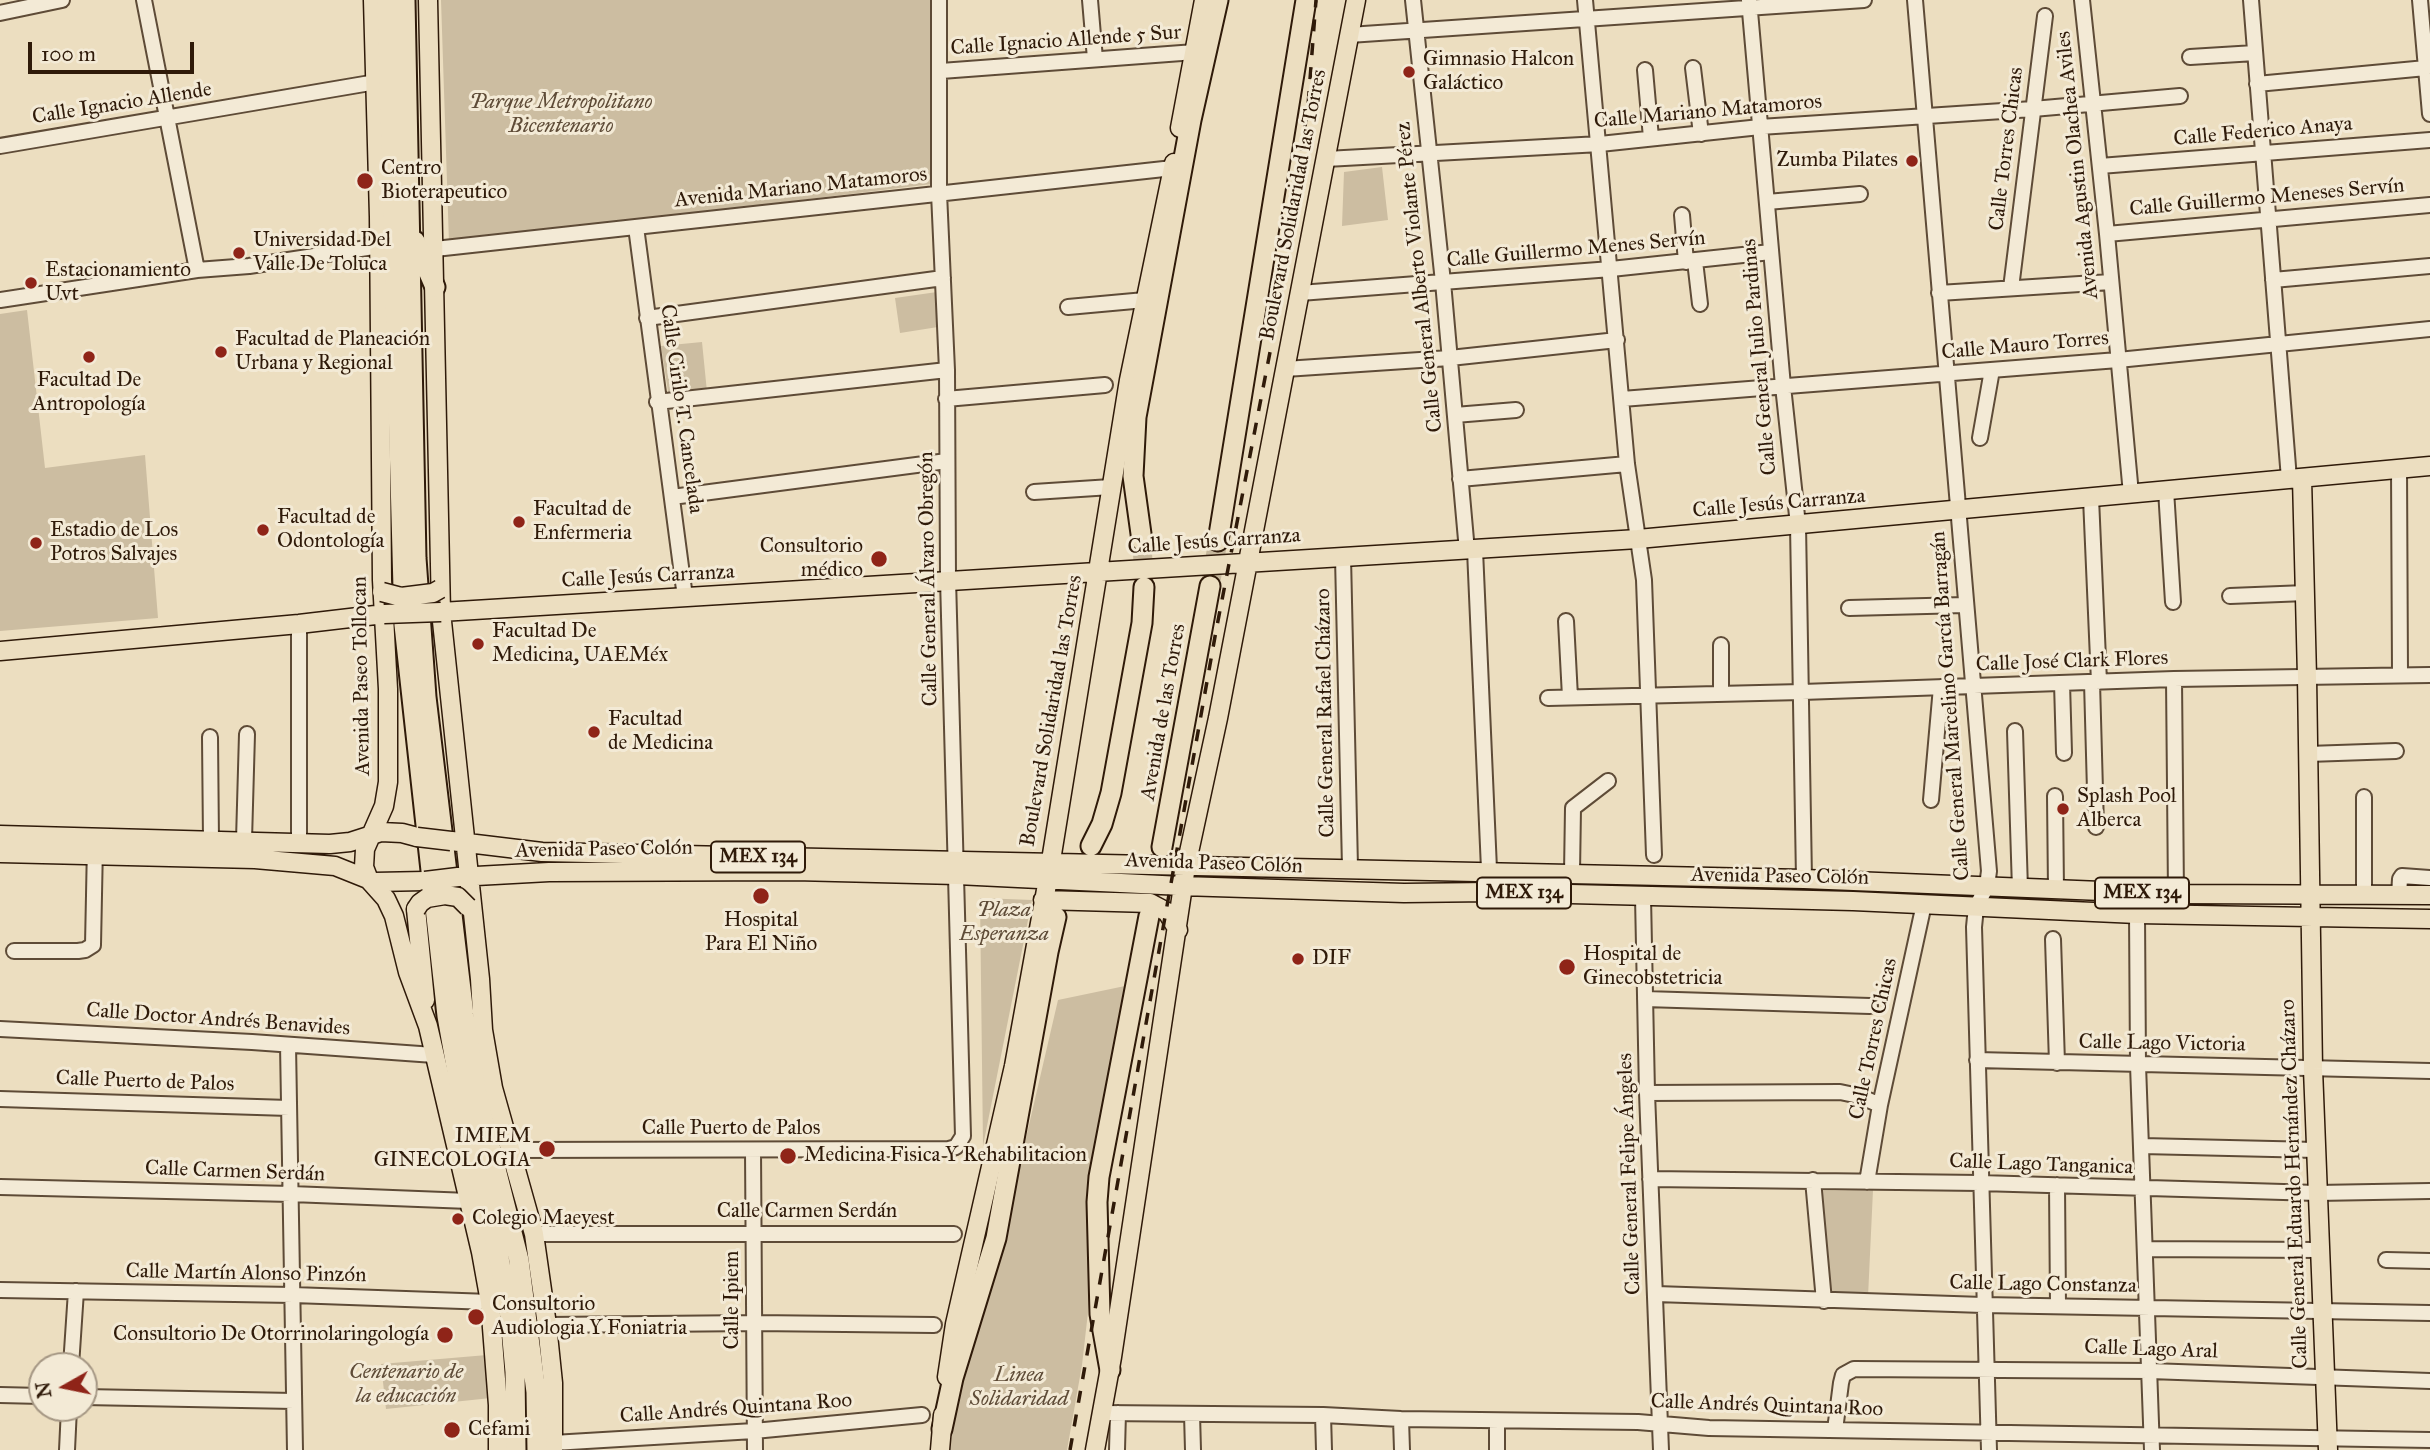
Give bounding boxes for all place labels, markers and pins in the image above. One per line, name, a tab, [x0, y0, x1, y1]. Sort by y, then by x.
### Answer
place label: Gimnasio Halcon Galáctico	[1423, 47, 1574, 97]
marker: Gimnasio Halcon Galáctico	[1401, 64, 1417, 80]
place label: Zumba Pilates	[1776, 148, 1898, 174]
marker: Zumba Pilates	[1904, 153, 1920, 169]
place label: Centro Bioterapeutico	[381, 156, 507, 206]
marker: Centro Bioterapeutico	[355, 171, 375, 191]
place label: Universidad Del Valle De Toluca	[253, 228, 391, 278]
marker: Universidad Del Valle De Toluca	[231, 245, 247, 261]
place label: Estacionamiento Uvt	[45, 258, 191, 308]
marker: Estacionamiento Uvt	[23, 275, 39, 291]
place label: Facultad de Planeación Urbana y Regional	[235, 327, 430, 377]
marker: Facultad de Planeación Urbana y Regional	[213, 344, 229, 360]
marker: Facultad De Antropología	[81, 349, 97, 365]
place label: Facultad De Antropología	[32, 368, 146, 418]
place label: Facultad de Enfermeria	[533, 497, 632, 547]
place label: Facultad de Odontología	[277, 505, 384, 555]
marker: Facultad de Enfermeria	[511, 514, 527, 530]
place label: Estadio de Los Potros Salvajes	[50, 518, 178, 568]
marker: Facultad de Odontología	[255, 522, 271, 538]
place label: Consultorio médico	[760, 534, 863, 584]
marker: Estadio de Los Potros Salvajes	[28, 535, 44, 551]
marker: Consultorio médico	[869, 549, 889, 569]
place label: Facultad De Medicina, UAEMéx	[492, 619, 668, 669]
marker: Facultad De Medicina, UAEMéx	[470, 636, 486, 652]
place label: Facultad de Medicina	[608, 707, 713, 757]
marker: Facultad de Medicina	[586, 724, 602, 740]
place label: Splash Pool Alberca	[2077, 784, 2176, 834]
marker: Splash Pool Alberca	[2055, 801, 2071, 817]
marker: Hospital Para El Niño	[751, 886, 771, 906]
place label: Hospital Para El Niño	[705, 908, 817, 958]
place label: Hospital de Ginecobstetricia	[1583, 942, 1722, 992]
place label: DIF	[1312, 946, 1351, 972]
marker: DIF	[1290, 951, 1306, 967]
marker: Hospital de Ginecobstetricia	[1557, 957, 1577, 977]
place label: IMIEM GINECOLOGIA	[374, 1124, 531, 1174]
marker: IMIEM GINECOLOGIA	[537, 1139, 557, 1159]
place label: Medicina Fisica Y Rehabilitacion	[804, 1143, 1087, 1169]
marker: Medicina Fisica Y Rehabilitacion	[778, 1146, 798, 1166]
place label: Colegio Maeyest	[472, 1206, 615, 1232]
marker: Colegio Maeyest	[450, 1211, 466, 1227]
place label: Consultorio Audiologia Y Foniatria	[492, 1292, 687, 1342]
marker: Consultorio Audiologia Y Foniatria	[466, 1307, 486, 1327]
place label: Consultorio De Otorrinolaringología	[113, 1322, 429, 1348]
marker: Consultorio De Otorrinolaringología	[435, 1325, 455, 1345]
place label: Cefami	[468, 1417, 530, 1443]
marker: Cefami	[442, 1420, 462, 1440]

